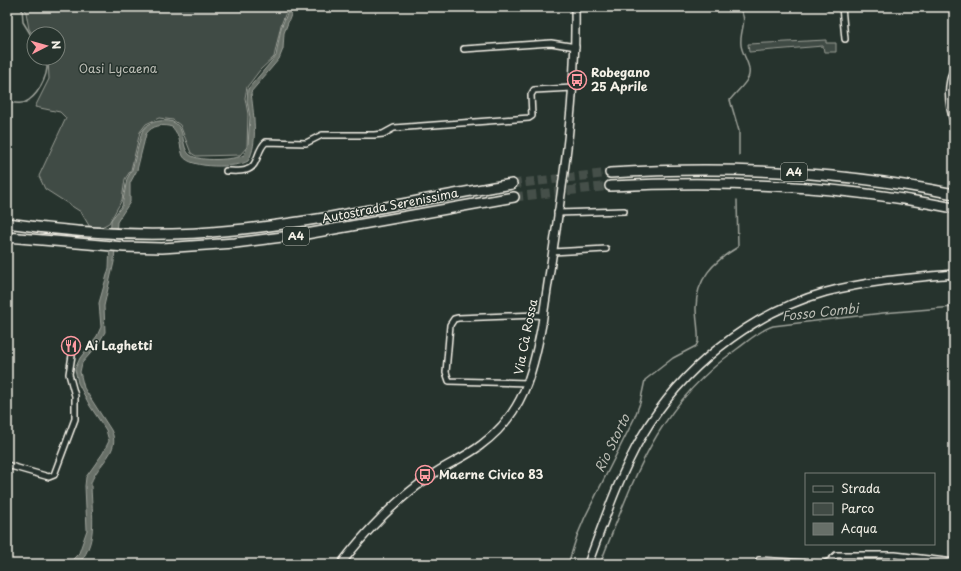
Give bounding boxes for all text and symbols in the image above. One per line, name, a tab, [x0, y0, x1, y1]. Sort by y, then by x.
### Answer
north arrow	[26, 26, 66, 66]
text: N	[48, 40, 65, 50]
park label: Oasi Lycaena	[79, 59, 158, 77]
place label: Robegano 25 Aprile	[591, 63, 650, 95]
bus stop icon: Robegano 25 Aprile	[566, 69, 588, 91]
road number: A4	[781, 163, 807, 181]
street label: Autostrada Serenissima	[320, 183, 460, 227]
road number: A4	[283, 227, 309, 245]
street label: Via Cà Rossa	[509, 297, 541, 376]
water label: Fosso Combi	[781, 298, 862, 325]
restaurant icon: Ai Laghetti	[60, 335, 82, 357]
place label: Ai Laghetti	[85, 336, 153, 354]
water label: Rio Storto	[589, 410, 634, 475]
bus stop icon: Maerne Civico 83	[414, 464, 436, 486]
place label: Maerne Civico 83	[439, 465, 544, 483]
legend	[805, 473, 935, 545]
text: Strada	[841, 479, 881, 497]
text: Parco	[841, 499, 875, 517]
text: Acqua	[841, 519, 878, 537]

